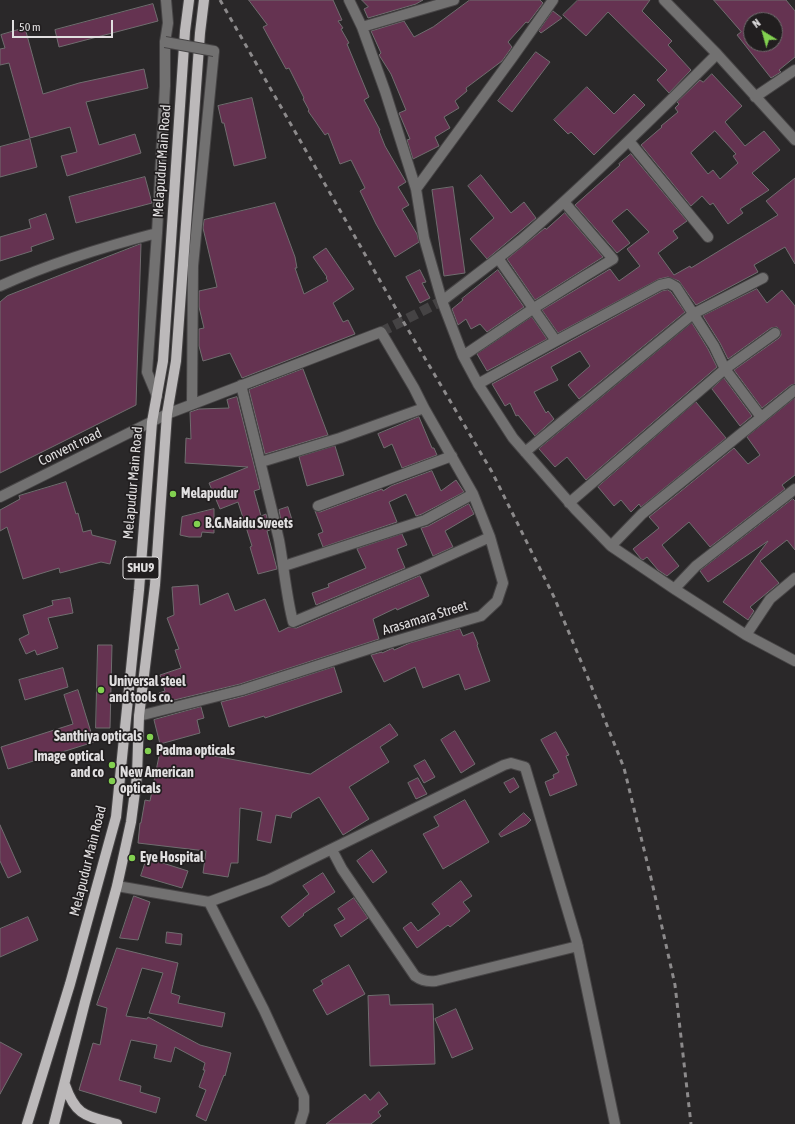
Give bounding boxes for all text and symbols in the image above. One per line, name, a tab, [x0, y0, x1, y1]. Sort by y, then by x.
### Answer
scale bar	[14, 12, 115, 38]
north arrow	[743, 12, 783, 52]
text: N	[750, 16, 763, 30]
text: 50 m	[19, 20, 41, 34]
street label: Melapudur Main Road	[150, 104, 174, 218]
street label: Convent road	[36, 424, 104, 470]
street label: Melapudur Main Road	[120, 426, 146, 540]
place label: Melapudur	[181, 486, 238, 502]
marker: Melapudur	[168, 489, 178, 499]
place label: B.G.Naidu Sweets	[205, 516, 293, 532]
marker: B.G.Naidu Sweets	[192, 519, 202, 529]
road number: SHU9	[123, 557, 159, 579]
street label: Arasamara Street	[380, 597, 470, 639]
place label: Universal steel and tools co.	[109, 674, 186, 706]
marker: Universal steel and tools co.	[96, 685, 106, 695]
place label: Santhiya opticals	[54, 729, 142, 745]
marker: Santhiya opticals	[145, 732, 155, 742]
place label: Padma opticals	[156, 743, 235, 759]
marker: Padma opticals	[143, 746, 153, 756]
place label: Image optical and co	[34, 749, 104, 782]
marker: Image optical and co	[107, 760, 117, 770]
place label: New American opticals	[120, 765, 194, 798]
marker: New American opticals	[107, 776, 117, 786]
street label: Melapudur Main Road	[66, 804, 110, 918]
place label: Eye Hospital	[140, 850, 204, 866]
marker: Eye Hospital	[127, 853, 137, 863]

